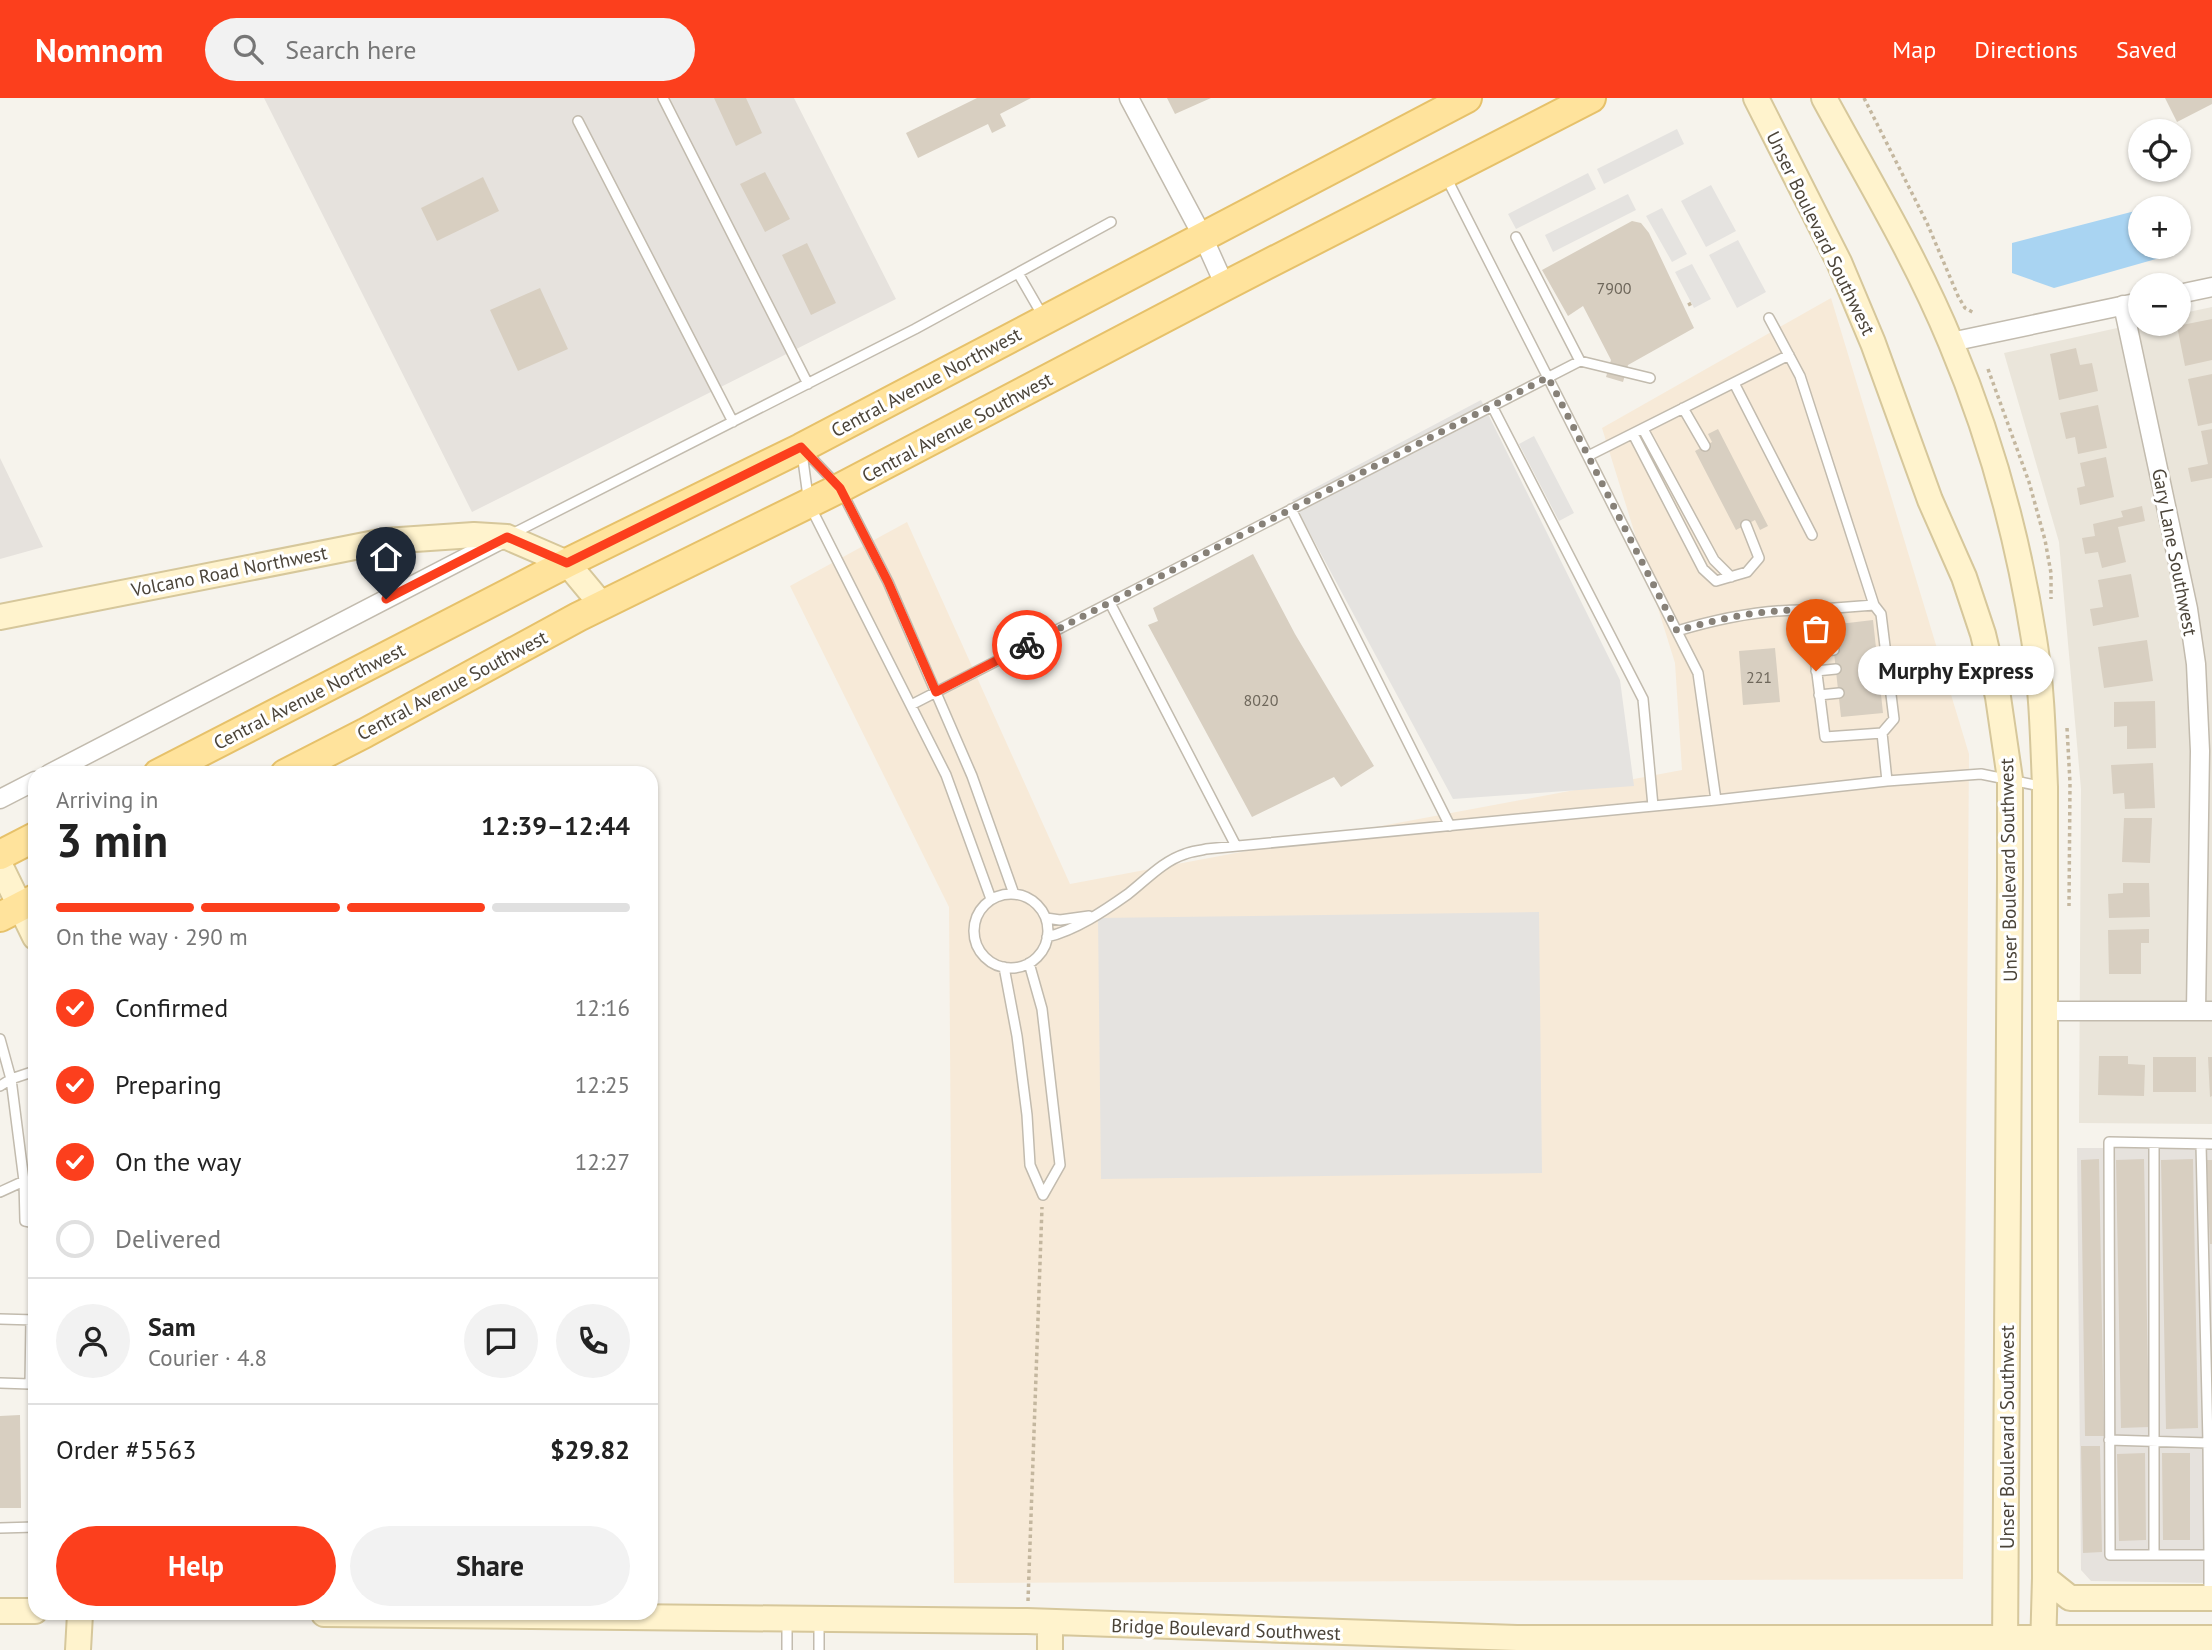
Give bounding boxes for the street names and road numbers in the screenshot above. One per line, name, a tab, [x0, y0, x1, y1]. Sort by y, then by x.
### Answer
street label: Unser Boulevard Southwest	[1761, 127, 1881, 339]
street label: Central Avenue Northwest	[827, 321, 1026, 442]
street label: Central Avenue Southwest	[858, 366, 1057, 487]
street label: Gary Lane Southwest	[2147, 466, 2203, 638]
street label: Volcano Road Northwest	[128, 540, 330, 602]
street label: Central Avenue Southwest	[353, 624, 552, 745]
street label: Central Avenue Northwest	[209, 637, 409, 755]
street label: Unser Boulevard Southwest	[1994, 757, 2022, 982]
street label: Unser Boulevard Southwest	[1995, 1325, 2019, 1549]
street label: Bridge Boulevard Southwest	[1111, 1613, 1342, 1645]

